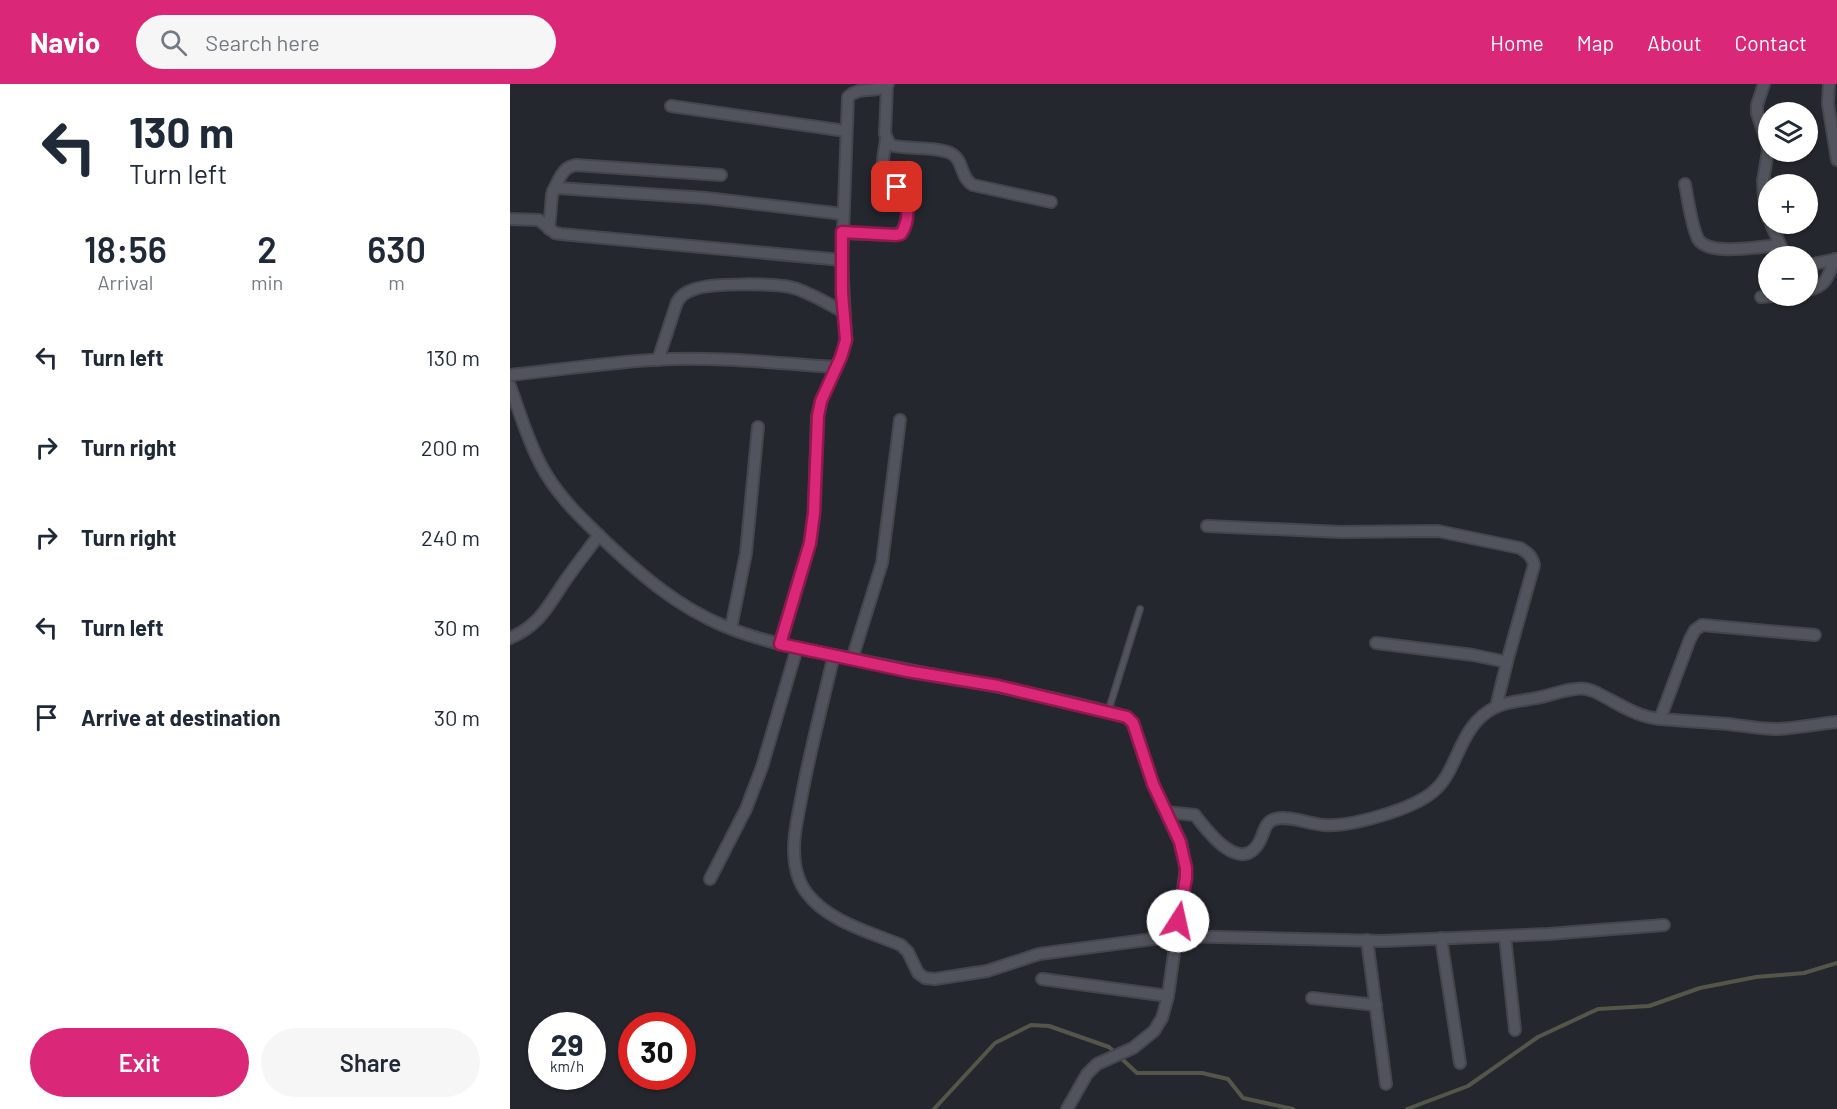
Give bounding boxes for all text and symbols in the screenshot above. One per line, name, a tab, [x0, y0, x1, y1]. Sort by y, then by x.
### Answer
search box	[136, 15, 556, 69]
text: Navio	[30, 25, 100, 59]
icon: search	[157, 26, 190, 59]
text: Search here	[205, 29, 320, 55]
text: Home	[1490, 30, 1544, 55]
text: Map	[1577, 30, 1614, 55]
text: About	[1647, 30, 1702, 55]
text: Contact	[1735, 30, 1807, 55]
map controls	[1758, 102, 1818, 306]
button: layers	[1758, 102, 1818, 162]
text: 130 m	[129, 106, 234, 156]
icon: left	[30, 108, 108, 186]
text: Turn left	[129, 157, 227, 189]
pin	[871, 161, 922, 212]
icon: arrive	[880, 170, 913, 203]
button: +	[1758, 174, 1818, 234]
text: 18:56	[84, 227, 167, 270]
text: 2	[257, 227, 277, 270]
text: 630	[367, 227, 426, 270]
button: −	[1758, 246, 1818, 306]
text: Arrival	[97, 270, 153, 294]
text: min	[251, 270, 283, 294]
text: m	[388, 270, 405, 294]
icon: left	[30, 341, 63, 374]
text: Turn left	[81, 344, 164, 370]
text: 130 m	[426, 344, 480, 370]
icon: right	[30, 431, 63, 464]
text: Turn right	[81, 434, 176, 460]
text: 200 m	[421, 434, 480, 460]
icon: right	[30, 521, 63, 554]
text: Turn right	[81, 524, 176, 550]
text: 240 m	[421, 524, 480, 550]
icon: left	[30, 611, 63, 644]
text: Turn left	[81, 614, 164, 640]
text: 30 m	[434, 614, 480, 640]
icon: arrive	[30, 701, 63, 734]
text: Arrive at destination	[81, 704, 280, 730]
text: 30 m	[434, 704, 480, 730]
position arrow	[1146, 889, 1210, 953]
speed limit sign: 30	[618, 1012, 696, 1090]
text: 29	[551, 1026, 583, 1062]
button: Exit	[30, 1028, 249, 1097]
button: Share	[261, 1028, 480, 1097]
text: km/h	[550, 1057, 584, 1075]

